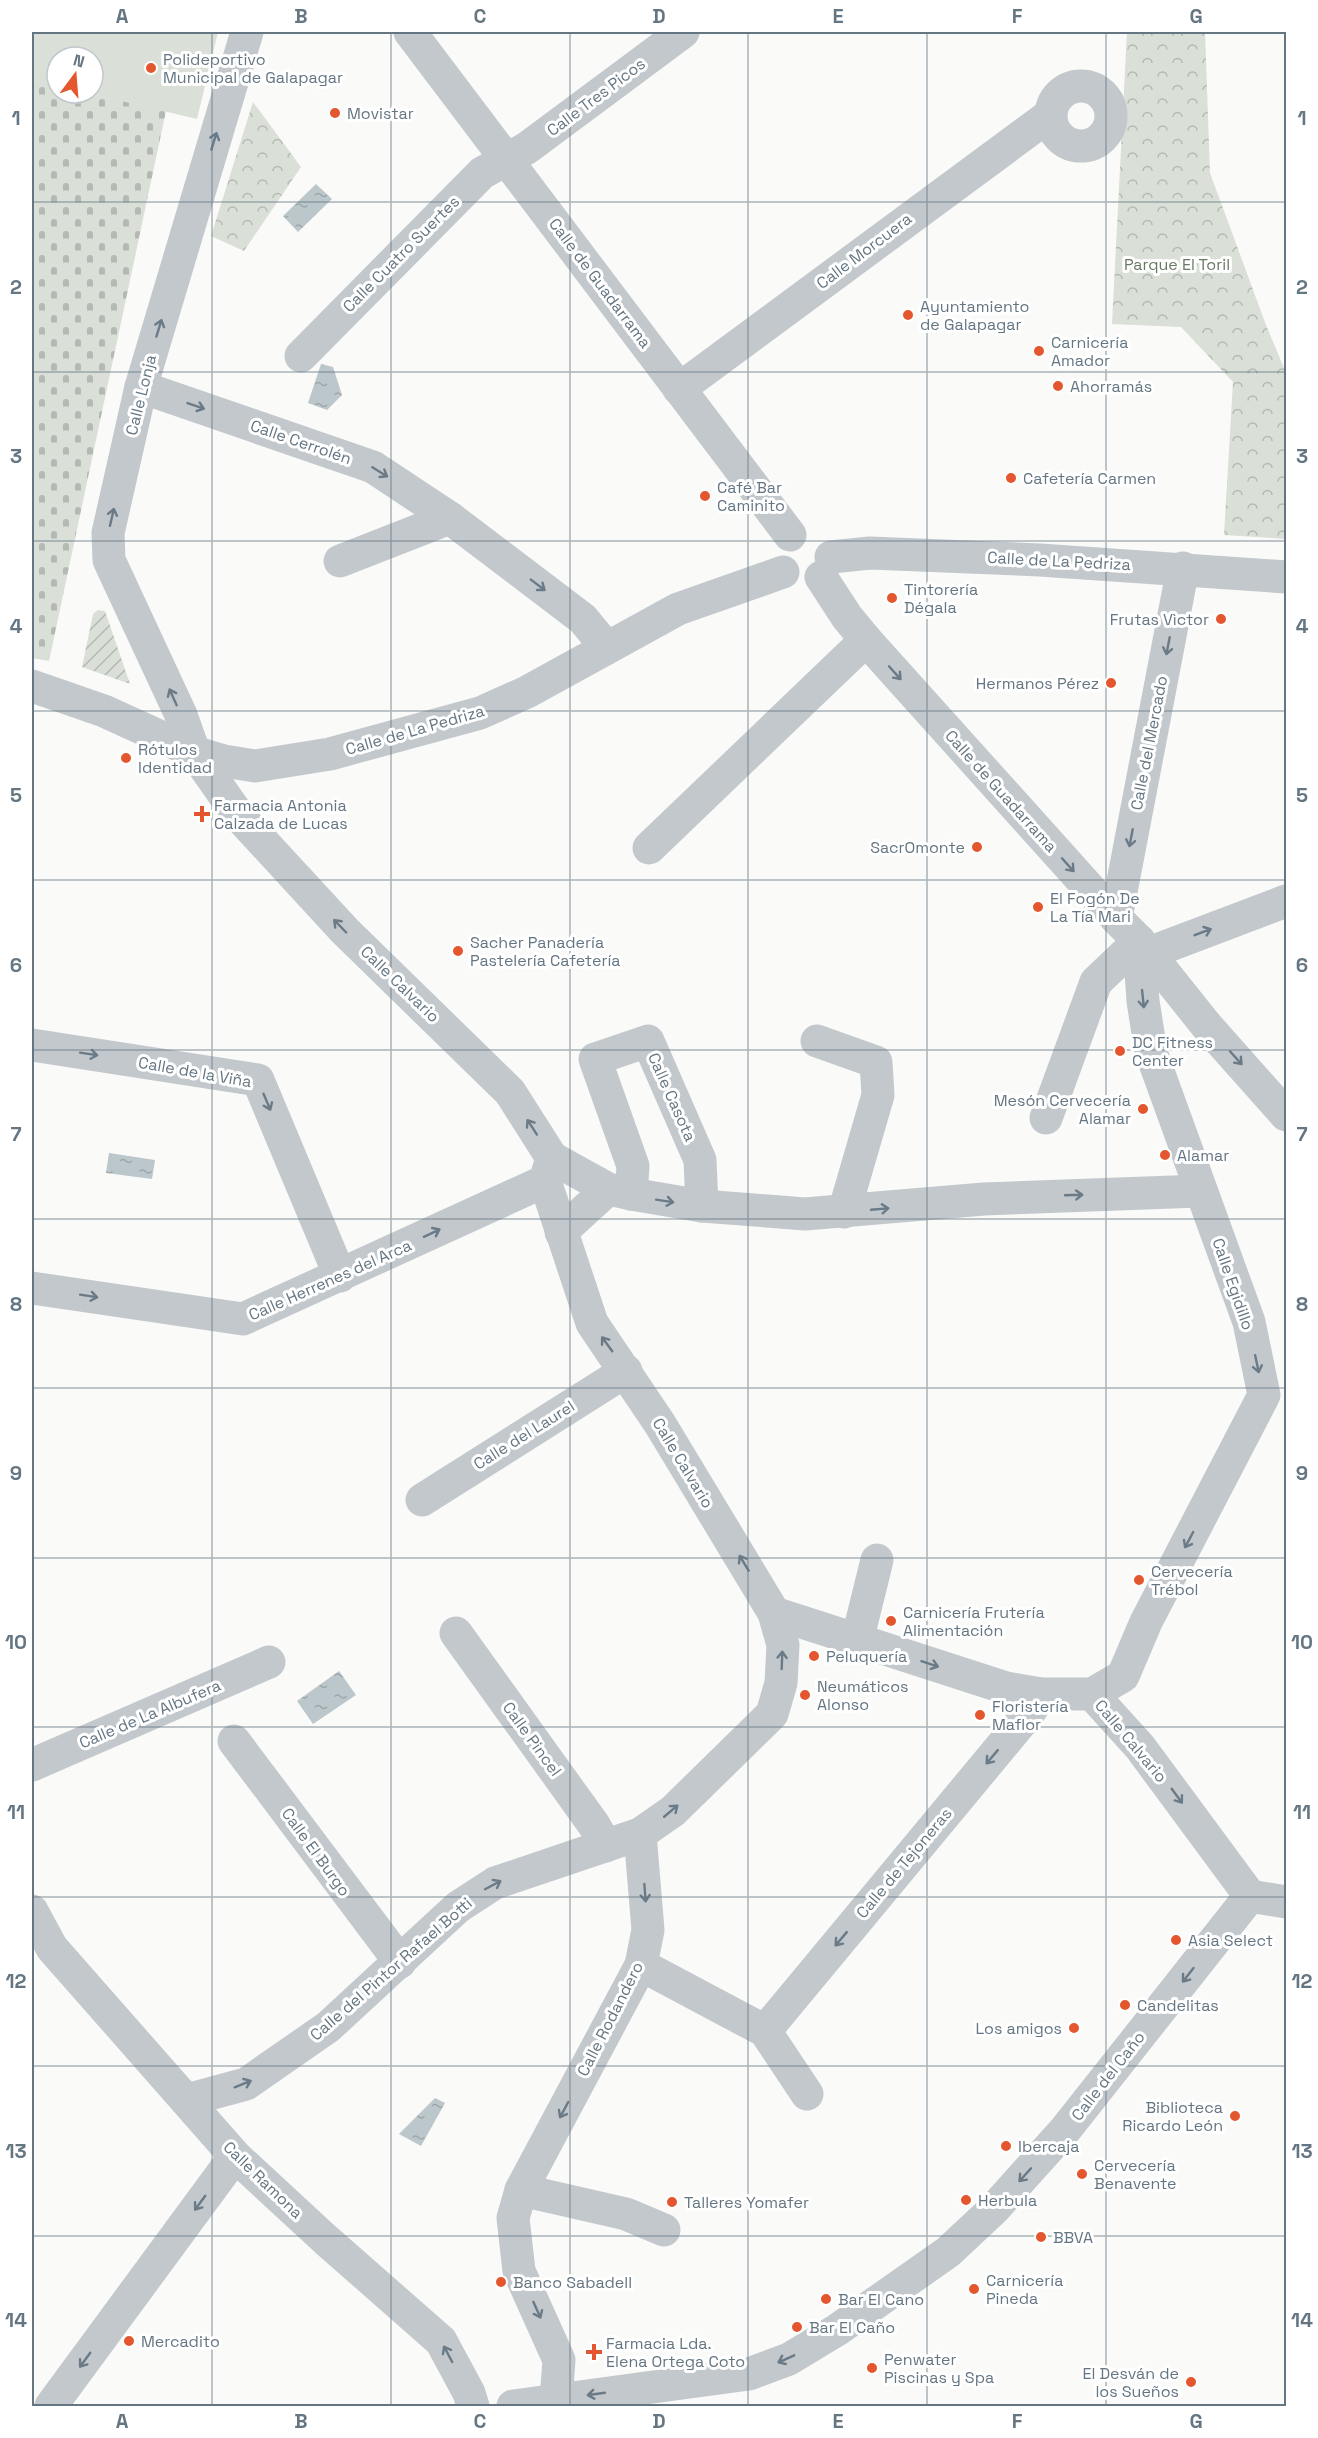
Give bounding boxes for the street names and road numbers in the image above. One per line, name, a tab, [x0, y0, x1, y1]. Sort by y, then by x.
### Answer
street label: Calle Tres Picos	[543, 53, 649, 141]
street label: Calle Cuatro Suertes	[338, 191, 464, 317]
street label: Calle Morcuera	[812, 208, 916, 294]
street label: Calle de Guadarrama	[544, 214, 656, 352]
street label: Calle Lonja	[121, 352, 161, 438]
street label: Calle Cerrolén	[248, 415, 354, 469]
street label: Calle de La Pedriza	[987, 547, 1131, 575]
street label: Calle del Mercado	[1126, 674, 1172, 812]
street label: Calle de La Pedriza	[343, 700, 487, 760]
street label: Calle de Guadarrama	[940, 725, 1062, 857]
street label: Calle Calvario	[356, 941, 444, 1027]
street label: Calle Casota	[643, 1049, 701, 1145]
street label: Calle de la Viña	[137, 1052, 253, 1092]
street label: Calle Herrenes del Arca	[245, 1235, 415, 1325]
street label: Calle Egidillo	[1207, 1235, 1259, 1333]
street label: Calle del Laurel	[470, 1396, 578, 1474]
street label: Calle Calvario	[648, 1414, 718, 1512]
street label: Calle de La Albufera	[76, 1675, 224, 1753]
street label: Calle Calvario	[1090, 1695, 1172, 1787]
street label: Calle Pincel	[498, 1698, 566, 1780]
street label: Calle de Tejoneras	[852, 1803, 956, 1923]
street label: Calle El Burgo	[277, 1804, 355, 1900]
street label: Calle del Pintor Rafael Botti	[306, 1893, 476, 2045]
street label: Calle Rodandero	[572, 1958, 648, 2080]
street label: Calle del Caño	[1067, 2027, 1149, 2125]
street label: Calle Ramona	[219, 2137, 307, 2223]

